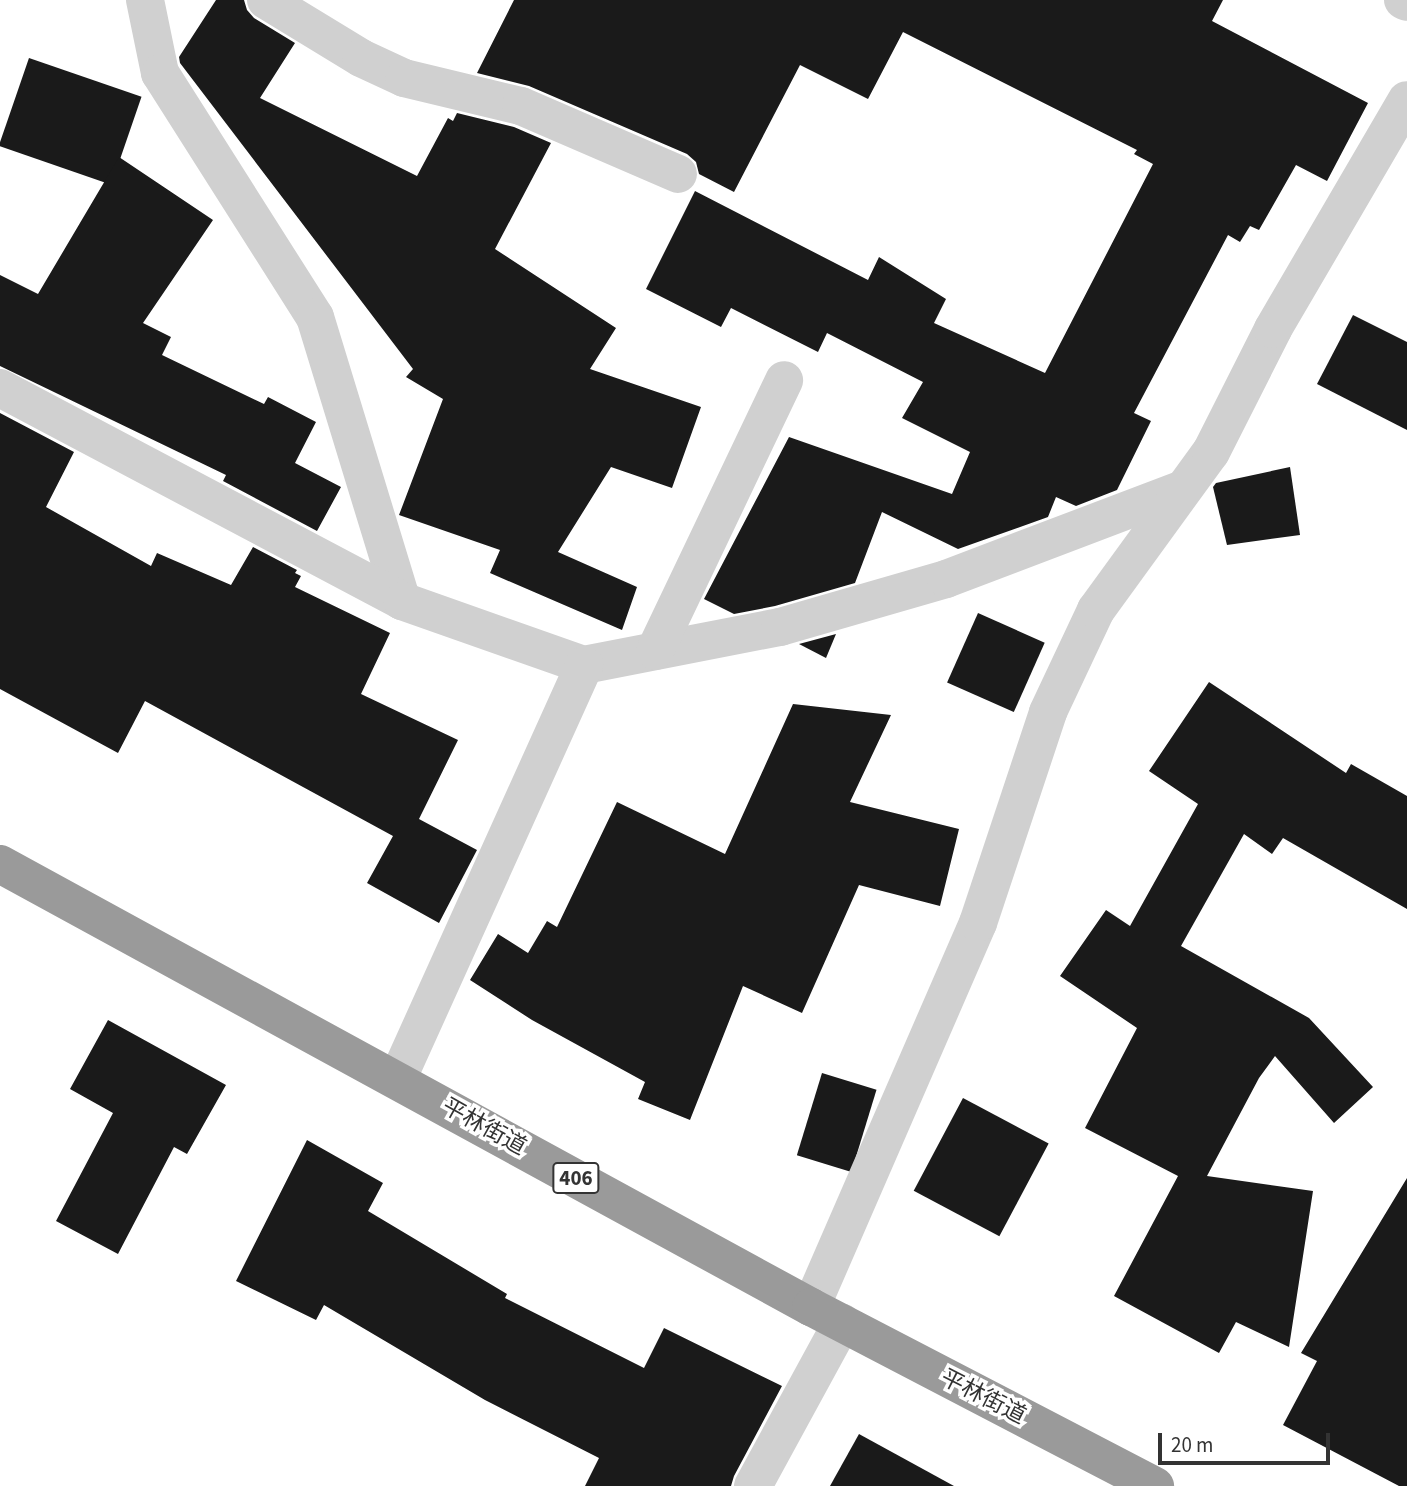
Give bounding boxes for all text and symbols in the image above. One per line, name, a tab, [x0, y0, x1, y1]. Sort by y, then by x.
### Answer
street label: 平林街道	[437, 1093, 531, 1161]
road number: 406	[552, 1160, 600, 1196]
street label: 平林街道	[936, 1364, 1030, 1430]
scale bar	[1162, 1420, 1334, 1464]
text: 20 m	[1171, 1430, 1213, 1460]

